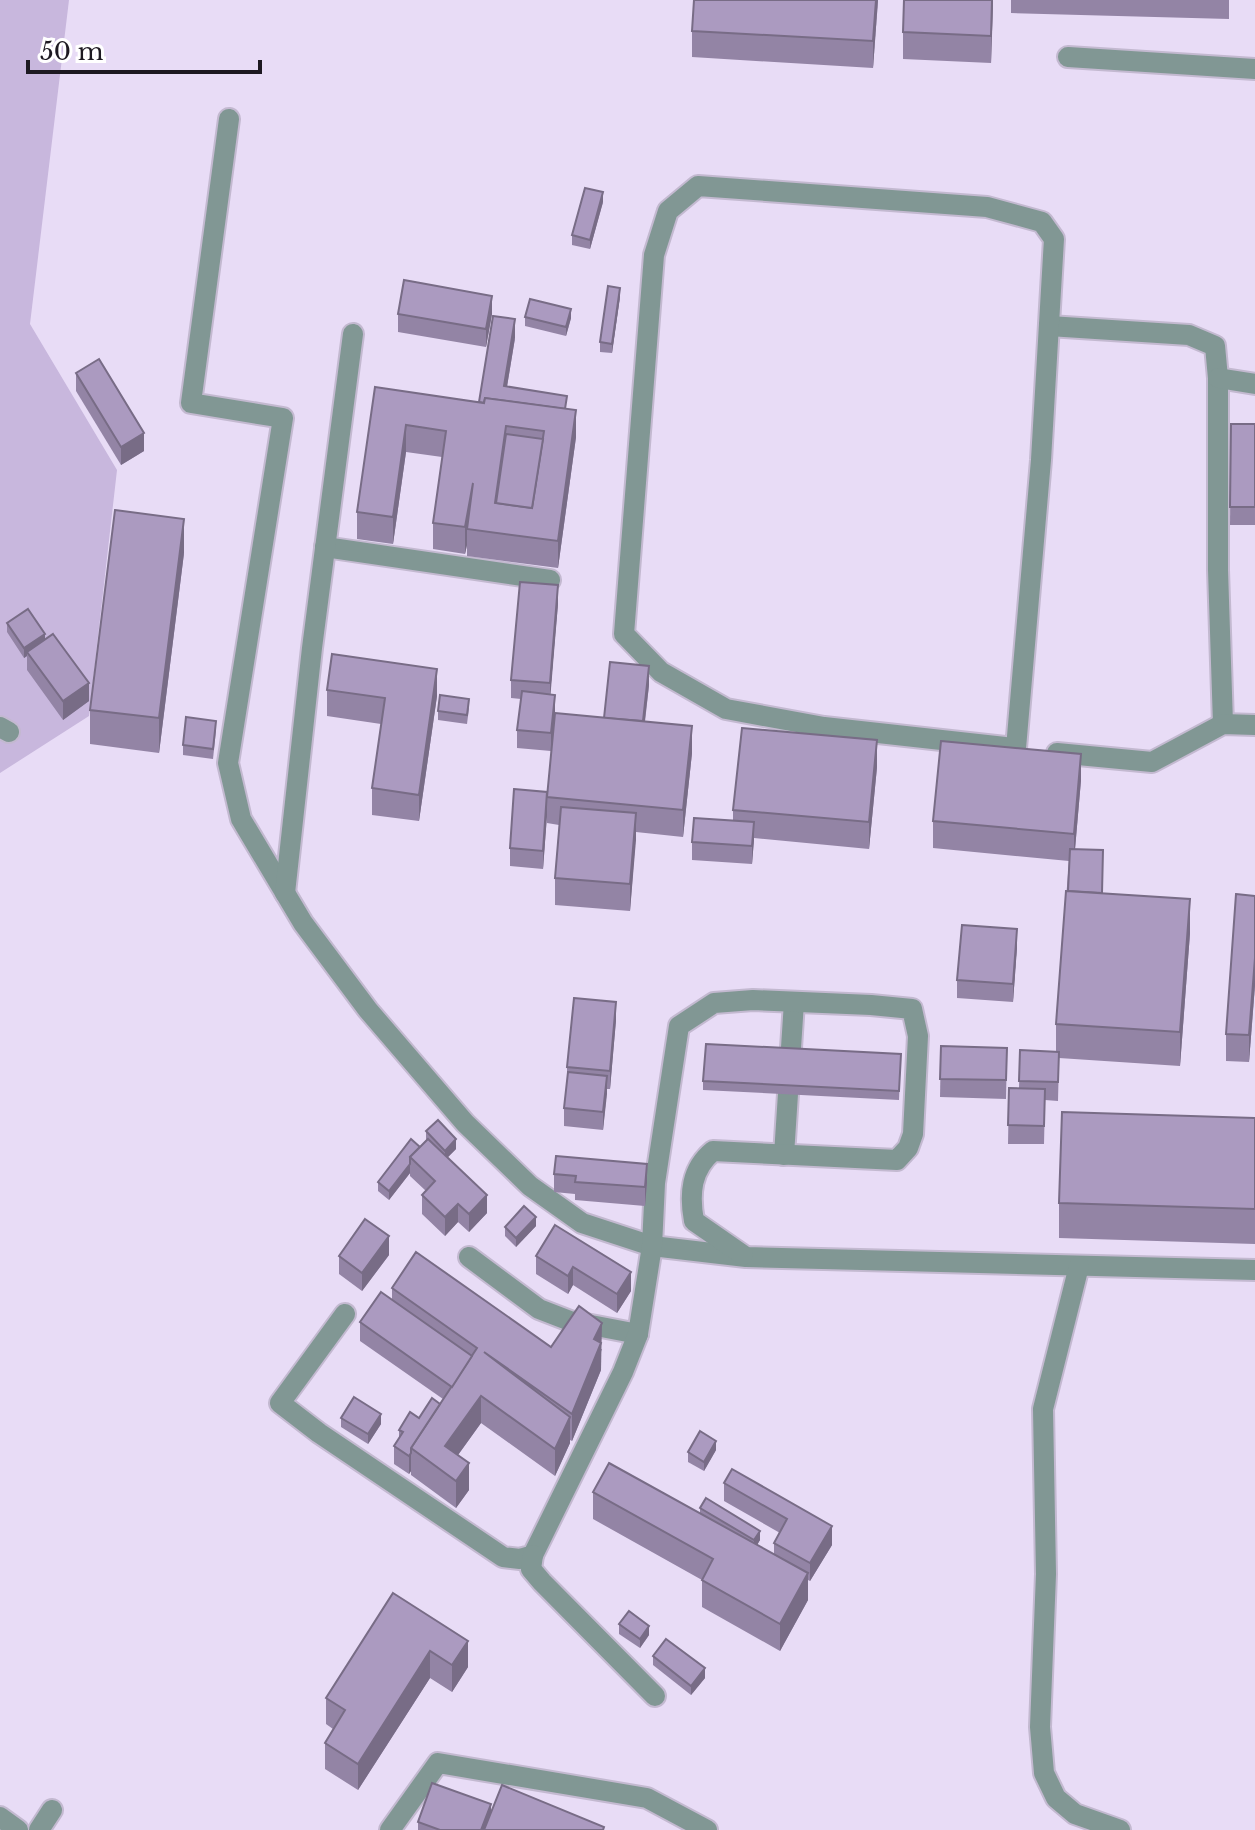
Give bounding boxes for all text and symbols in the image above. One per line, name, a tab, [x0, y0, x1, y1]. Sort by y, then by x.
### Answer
scale bar	[28, 24, 260, 74]
text: 50 m	[40, 37, 104, 66]

